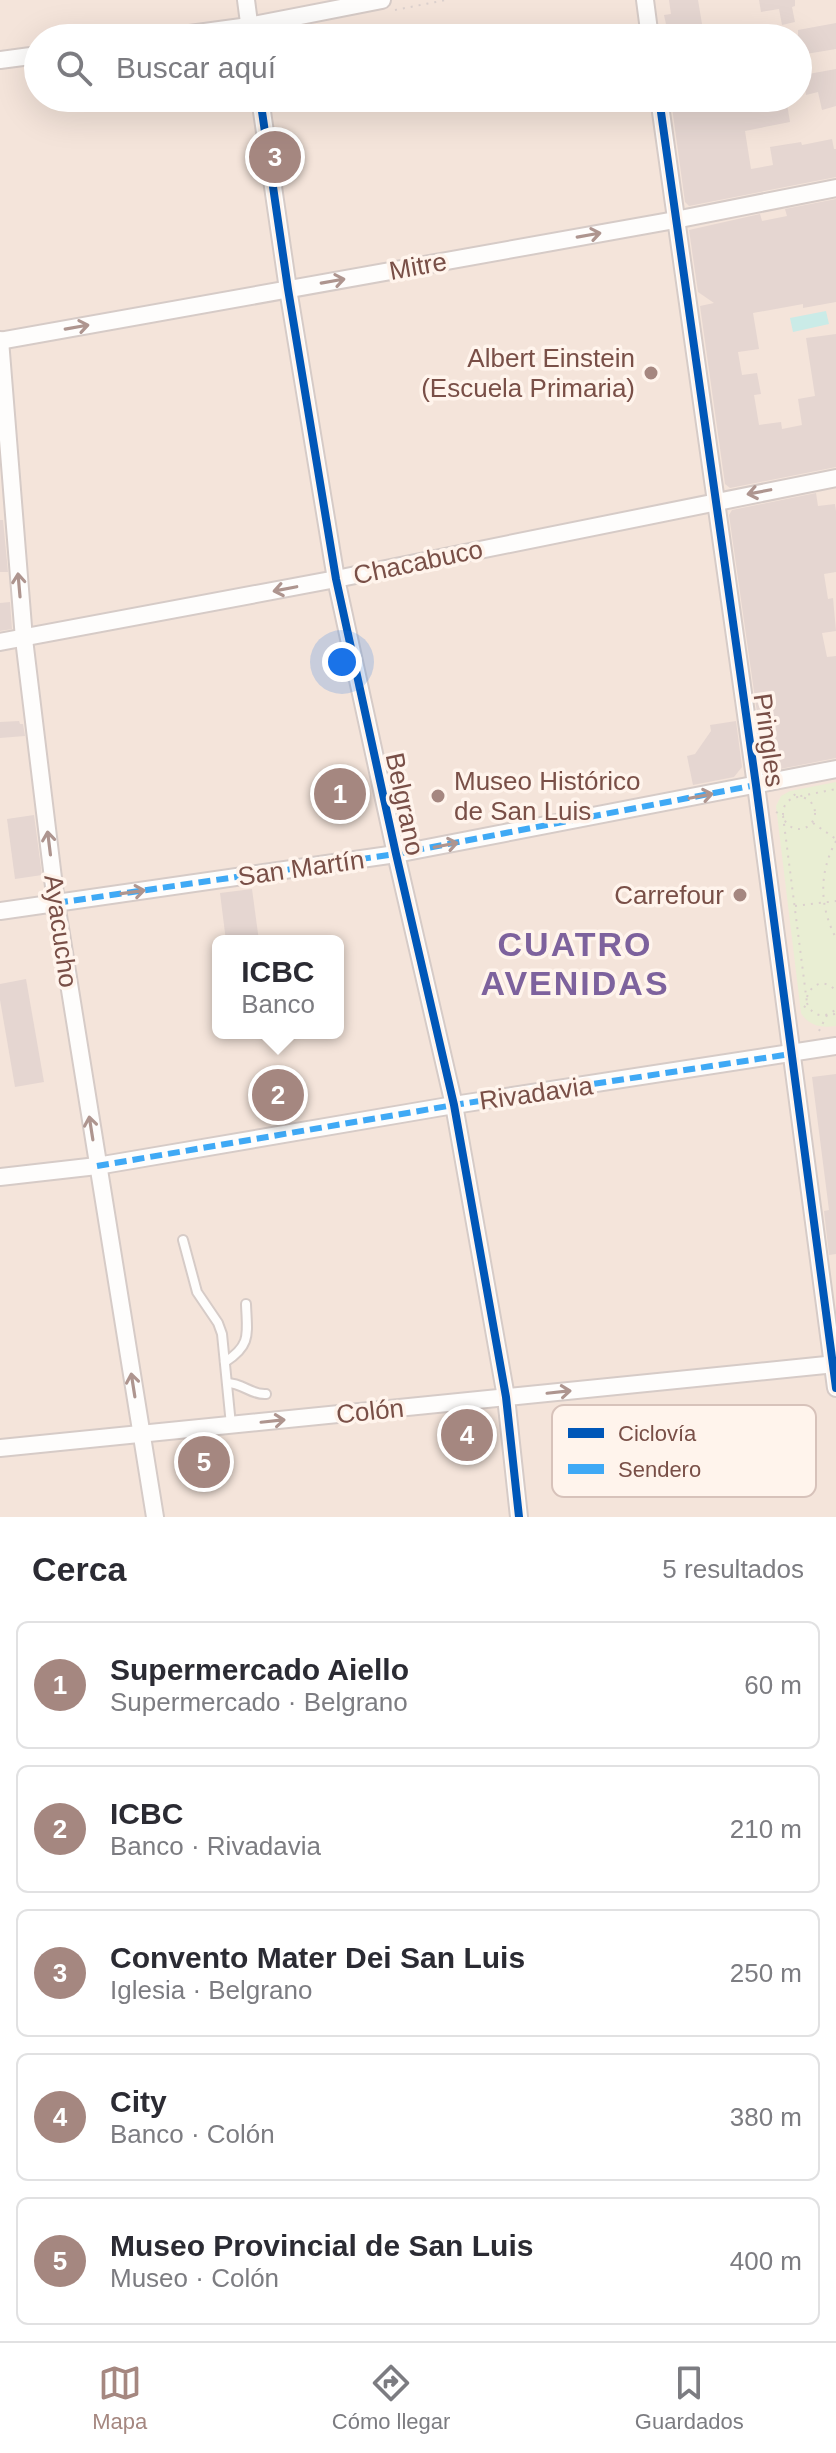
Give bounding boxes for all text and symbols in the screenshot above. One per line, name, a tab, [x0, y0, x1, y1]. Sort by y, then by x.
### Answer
search box	[24, 24, 812, 112]
icon: search	[52, 46, 96, 90]
text: Buscar aquí	[116, 51, 276, 84]
pin: 3	[249, 127, 301, 187]
one-way arrow	[575, 227, 601, 242]
street label: Mitre	[387, 246, 449, 286]
one-way arrow	[319, 273, 345, 288]
one-way arrow	[64, 319, 89, 334]
place label: Albert Einstein (Escuela Primaria)	[421, 343, 635, 403]
marker: Albert Einstein (Escuela Primaria)	[642, 364, 660, 382]
one-way arrow	[747, 486, 773, 501]
street label: Chacabuco	[351, 534, 485, 590]
one-way arrow	[11, 572, 26, 599]
one-way arrow	[273, 582, 298, 597]
your location	[322, 642, 362, 682]
street label: Pringles	[748, 691, 790, 789]
street label: Belgrano	[380, 750, 430, 858]
pin: 1	[314, 764, 366, 824]
place label: Museo Histórico de San Luis	[454, 766, 640, 826]
marker: Museo Histórico de San Luis	[429, 787, 447, 805]
one-way arrow	[688, 787, 713, 802]
one-way arrow	[41, 831, 56, 856]
one-way arrow	[433, 836, 458, 851]
street label: San Martín	[236, 844, 366, 892]
street label: Ayacucho	[38, 873, 84, 989]
place label: Carrefour	[614, 880, 724, 910]
one-way arrow	[120, 884, 145, 899]
marker: Carrefour	[731, 886, 749, 904]
district label: CUATRO AVENIDAS	[480, 925, 670, 1002]
popup	[212, 935, 344, 1039]
text: ICBC	[241, 955, 314, 988]
text: Banco	[241, 989, 315, 1019]
pin: 2	[252, 1065, 304, 1125]
street label: Rivadavia	[477, 1070, 595, 1116]
one-way arrow	[83, 1116, 98, 1141]
one-way arrow	[124, 1373, 139, 1398]
one-way arrow	[545, 1384, 572, 1399]
street label: Colón	[335, 1393, 405, 1429]
pin: 4	[441, 1405, 493, 1465]
legend	[552, 1405, 816, 1497]
one-way arrow	[259, 1413, 286, 1428]
text: Ciclovía	[618, 1421, 697, 1446]
pin: 5	[178, 1432, 230, 1492]
text: Sendero	[618, 1457, 701, 1482]
text: Cerca	[32, 1550, 127, 1588]
text: 5 resultados	[662, 1554, 804, 1584]
text: Supermercado Aiello	[110, 1653, 409, 1686]
text: 1	[53, 1670, 67, 1700]
text: 60 m	[744, 1670, 802, 1700]
text: Supermercado · Belgrano	[110, 1687, 408, 1717]
text: ICBC	[110, 1797, 183, 1830]
text: 2	[53, 1814, 67, 1844]
text: 210 m	[730, 1814, 802, 1844]
text: Banco · Rivadavia	[110, 1831, 321, 1861]
text: Convento Mater Dei San Luis	[110, 1941, 525, 1974]
text: 3	[53, 1958, 67, 1988]
text: 250 m	[730, 1958, 802, 1988]
text: Iglesia · Belgrano	[110, 1975, 312, 2005]
text: City	[110, 2085, 167, 2118]
text: 4	[53, 2102, 67, 2132]
text: 380 m	[730, 2102, 802, 2132]
text: Banco · Colón	[110, 2119, 275, 2149]
text: Museo Provincial de San Luis	[110, 2229, 533, 2262]
text: 5	[53, 2246, 67, 2276]
text: 400 m	[730, 2246, 802, 2276]
text: Museo · Colón	[110, 2263, 279, 2293]
tab: Mapa	[92, 2361, 147, 2435]
tab: Cómo llegar	[332, 2361, 450, 2435]
tab: Guardados	[635, 2361, 744, 2435]

